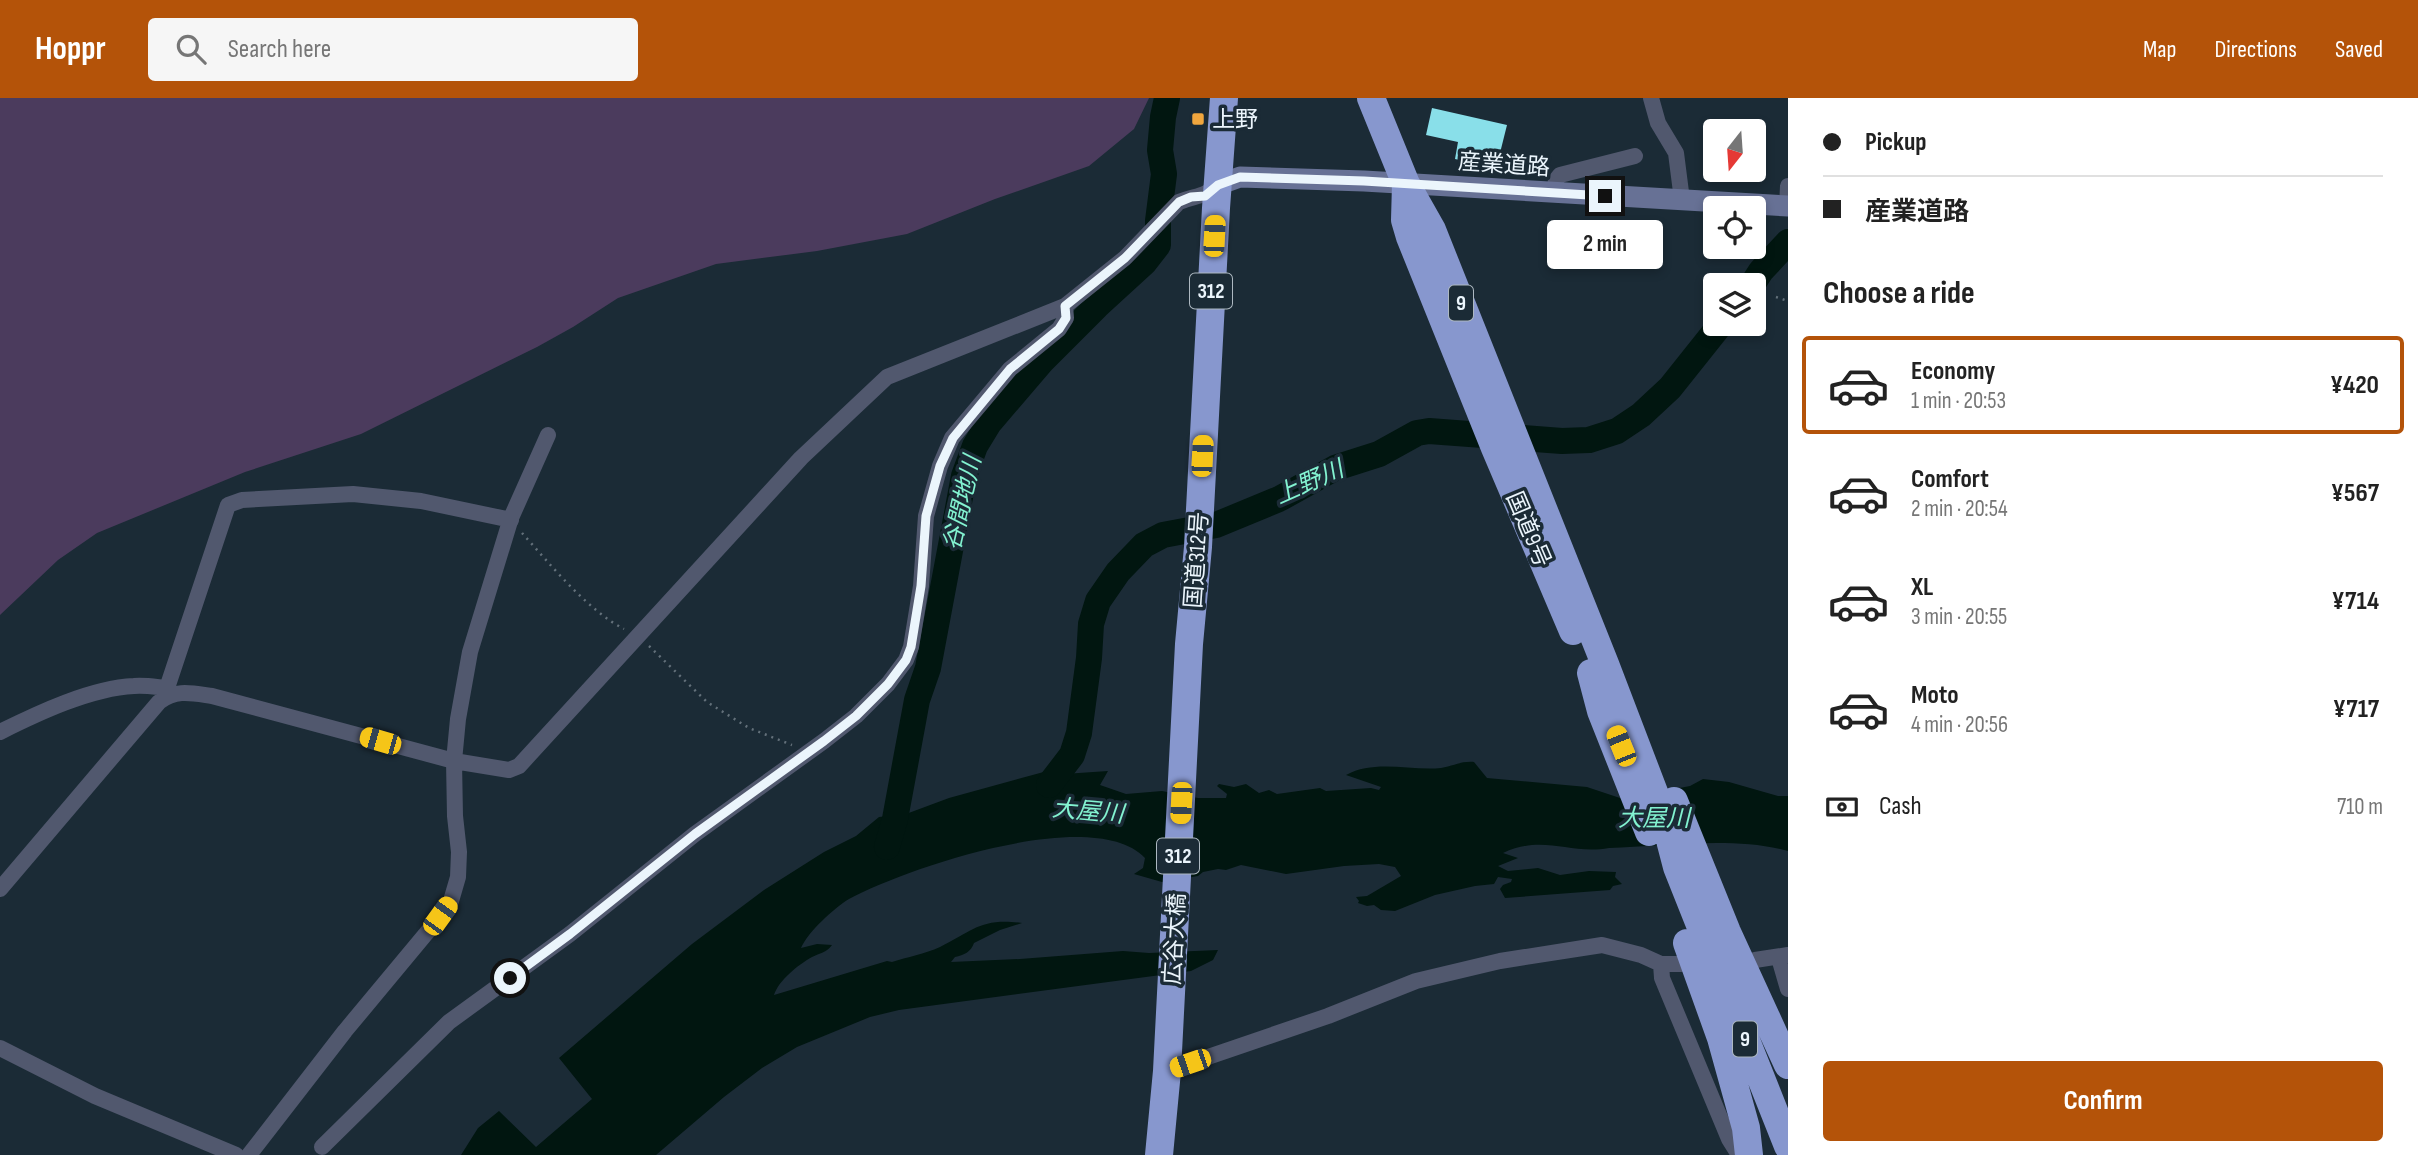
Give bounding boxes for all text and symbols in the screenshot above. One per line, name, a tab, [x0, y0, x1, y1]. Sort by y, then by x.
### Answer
search box	[148, 18, 638, 81]
text: Hoppr	[35, 29, 106, 69]
icon: search	[172, 30, 210, 68]
text: Search here	[228, 34, 331, 65]
text: Map	[2143, 35, 2176, 64]
text: Directions	[2214, 35, 2297, 64]
text: Saved	[2335, 35, 2383, 64]
place label: 上野	[1212, 106, 1258, 134]
marker: 上野	[1190, 111, 1206, 127]
north arrow	[1703, 119, 1766, 182]
map controls	[1703, 119, 1766, 336]
text: Pickup	[1865, 127, 1927, 158]
street label: 産業道路	[1457, 148, 1551, 182]
route end	[1589, 180, 1621, 212]
button: locate	[1703, 196, 1766, 259]
text: 産業道路	[1865, 197, 1969, 228]
car	[1203, 214, 1226, 258]
callout: 2 min	[1547, 220, 1663, 270]
text: 2 min	[1583, 230, 1627, 258]
button: layers	[1703, 273, 1766, 336]
road number: 312	[1190, 274, 1232, 308]
text: Choose a ride	[1823, 274, 1975, 313]
road number: 9	[1449, 286, 1473, 320]
icon: car	[1827, 354, 1890, 417]
text: Economy	[1911, 356, 1995, 387]
text: ¥420	[2330, 370, 2379, 401]
text: 1 min · 20:53	[1911, 387, 2006, 415]
car	[1191, 434, 1214, 478]
water label: 谷間地川	[938, 450, 988, 553]
water label: 上野川	[1270, 453, 1351, 510]
icon: car	[1827, 462, 1890, 525]
text: Comfort	[1911, 464, 1989, 495]
text: ¥567	[2331, 478, 2379, 509]
street label: 国道9号	[1500, 487, 1556, 571]
text: 2 min · 20:54	[1911, 495, 2008, 523]
street label: 国道312号	[1180, 511, 1214, 609]
icon: car	[1827, 570, 1890, 633]
text: XL	[1911, 572, 1933, 603]
text: ¥714	[2332, 586, 2379, 617]
text: 3 min · 20:55	[1911, 603, 2007, 631]
icon: car	[1827, 678, 1890, 741]
text: Moto	[1911, 680, 1959, 711]
text: ¥717	[2333, 694, 2379, 725]
text: 4 min · 20:56	[1911, 711, 2008, 739]
car	[1604, 723, 1639, 769]
car	[357, 725, 404, 757]
car	[1170, 781, 1193, 825]
icon: cash	[1823, 788, 1861, 826]
text: Cash	[1879, 791, 1922, 822]
text: 710 m	[2337, 793, 2383, 821]
water label: 大屋川	[1051, 794, 1128, 829]
water label: 大屋川	[1618, 804, 1693, 833]
road number: 312	[1157, 838, 1199, 874]
street label: 広谷大橋	[1159, 892, 1191, 986]
car	[420, 893, 461, 939]
route start	[494, 962, 526, 994]
road number: 9	[1733, 1021, 1757, 1056]
car	[1167, 1046, 1214, 1080]
button: Confirm	[1823, 1061, 2383, 1141]

